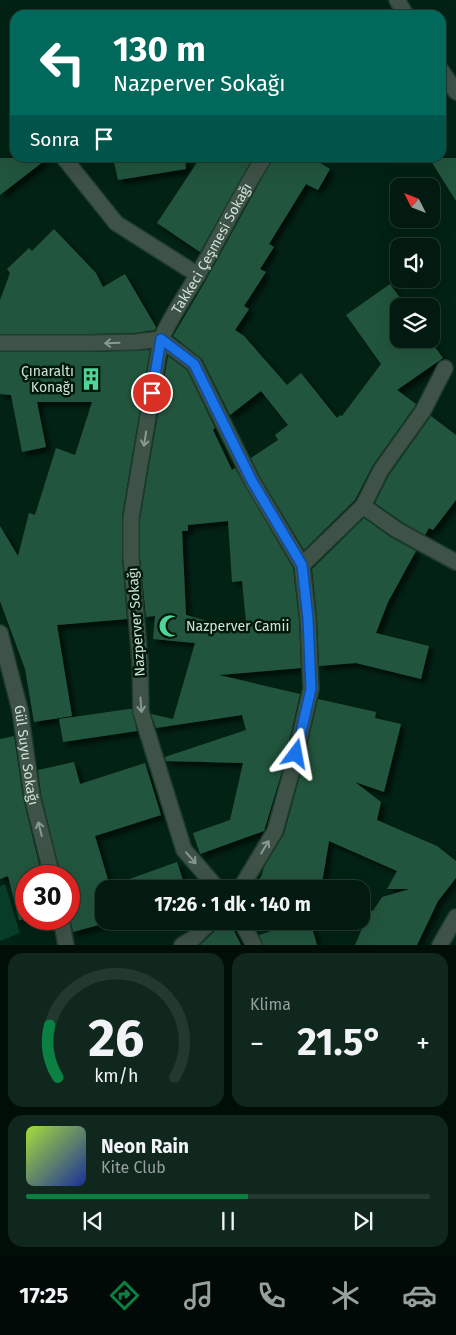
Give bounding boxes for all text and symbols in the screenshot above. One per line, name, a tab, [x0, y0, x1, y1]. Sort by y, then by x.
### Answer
text: 130 m	[113, 28, 206, 70]
icon: left	[30, 30, 95, 95]
text: Nazperver Sokağı	[113, 70, 285, 97]
icon: arrive	[90, 125, 118, 153]
text: Sonra	[30, 128, 80, 151]
north arrow	[390, 178, 440, 228]
map controls	[390, 178, 440, 348]
street label: Takkeci Çeşmesi Sokağı	[168, 180, 256, 317]
button: sound	[390, 238, 440, 288]
button: layers	[390, 298, 440, 348]
one-way arrow	[105, 338, 121, 348]
place label: Çınaraltı Konağı	[21, 363, 74, 396]
building icon: Çınaraltı Konağı	[78, 366, 104, 392]
pin	[131, 372, 173, 414]
icon: arrive	[138, 379, 166, 407]
one-way arrow	[139, 431, 149, 447]
street label: Nazperver Sokağı	[124, 567, 149, 677]
mosque icon: Nazperver Camii	[157, 613, 183, 639]
place label: Nazperver Camii	[186, 618, 289, 635]
one-way arrow	[137, 697, 146, 713]
street label: Gül Suyu Sokağı	[10, 703, 42, 807]
position arrow	[269, 727, 321, 779]
one-way arrow	[35, 821, 44, 837]
one-way arrow	[261, 841, 271, 855]
one-way arrow	[186, 852, 197, 865]
speed limit sign: 30	[15, 865, 80, 930]
text: 17:26 · 1 dk · 140 m	[154, 893, 311, 916]
text: Klima	[250, 995, 291, 1014]
text: 26	[88, 1007, 144, 1070]
text: 21.5°	[297, 1019, 383, 1065]
text: −	[250, 1027, 264, 1060]
text: +	[416, 1027, 430, 1060]
text: km/h	[94, 1065, 138, 1087]
text: Neon Rain	[101, 1135, 189, 1158]
text: Kite Club	[101, 1158, 166, 1177]
icon: previous	[79, 1207, 107, 1235]
icon: pause	[214, 1207, 242, 1235]
icon: next	[349, 1207, 377, 1235]
icon: directions	[107, 1278, 142, 1313]
icon: music	[181, 1278, 216, 1313]
icon: phone	[254, 1278, 289, 1313]
icon: climate	[328, 1278, 363, 1313]
icon: car	[402, 1278, 437, 1313]
text: 17:25	[19, 1282, 68, 1309]

